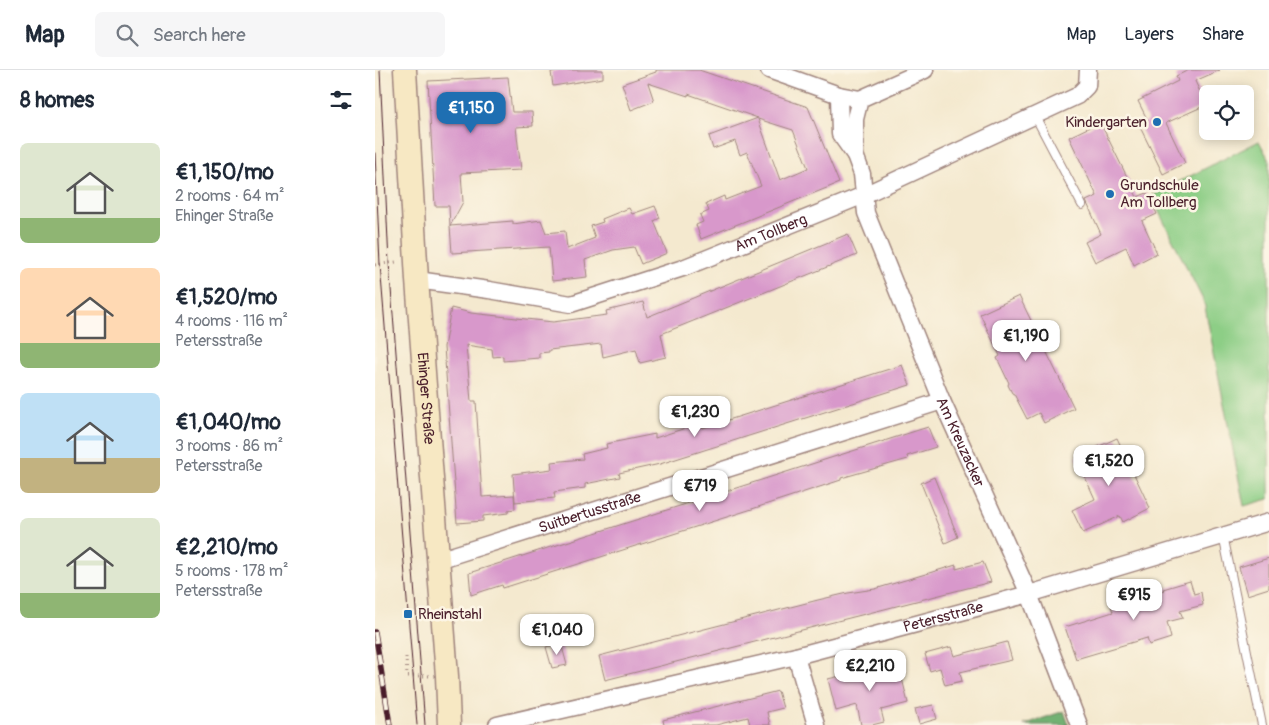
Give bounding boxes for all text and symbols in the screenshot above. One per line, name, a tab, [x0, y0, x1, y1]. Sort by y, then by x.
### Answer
search box	[95, 12, 445, 57]
text: Map	[25, 20, 65, 49]
icon: search	[113, 21, 141, 49]
text: Search here	[153, 23, 246, 47]
text: Map	[1067, 23, 1096, 46]
text: Layers	[1124, 23, 1174, 46]
text: Share	[1202, 23, 1244, 46]
map controls	[1199, 85, 1254, 140]
button: locate	[1199, 85, 1254, 140]
icon: filters	[327, 86, 355, 114]
text: 8 homes	[20, 87, 94, 114]
pin: €1,150	[430, 92, 512, 134]
text: €1,150	[448, 98, 494, 118]
place label: Kindergarten	[1065, 113, 1147, 132]
marker: Kindergarten	[1151, 116, 1163, 128]
text: €1,150/mo	[175, 159, 274, 186]
icon: home	[60, 163, 120, 223]
place label: Grundschule Am Tollberg	[1120, 176, 1199, 212]
text: 2 rooms · 64 m²	[175, 186, 285, 206]
marker: Grundschule Am Tollberg	[1104, 188, 1116, 200]
text: Ehinger Straße	[175, 206, 273, 226]
street label: Am Tollberg	[732, 210, 810, 256]
text: €1,520/mo	[175, 284, 277, 311]
icon: home	[60, 288, 120, 348]
text: 4 rooms · 116 m²	[175, 311, 288, 331]
pin: €1,190	[985, 320, 1067, 362]
text: €1,190	[1003, 326, 1049, 346]
text: Petersstraße	[175, 331, 262, 351]
street label: Ehinger Straße	[413, 352, 438, 446]
street label: Am Kreuzacker	[932, 394, 989, 491]
pin: €1,230	[654, 396, 736, 438]
text: €1,230	[670, 402, 720, 422]
text: €1,040/mo	[175, 409, 281, 436]
icon: home	[60, 413, 120, 473]
text: 3 rooms · 86 m²	[175, 436, 283, 456]
pin: €1,520	[1068, 444, 1150, 487]
text: €1,520	[1084, 451, 1134, 471]
text: Petersstraße	[175, 456, 262, 476]
pin: €719	[670, 470, 730, 512]
text: €719	[683, 476, 717, 496]
street label: Suitbertusstraße	[536, 487, 644, 538]
text: €2,210/mo	[175, 534, 278, 561]
icon: home	[60, 538, 120, 598]
text: 5 rooms · 178 m²	[175, 561, 288, 581]
pin: €915	[1104, 578, 1164, 621]
text: Petersstraße	[175, 581, 262, 601]
text: €915	[1117, 585, 1151, 605]
street label: Petersstraße	[901, 597, 986, 637]
place label: Rheinstahl	[418, 605, 482, 624]
marker: Rheinstahl	[402, 608, 414, 620]
pin: €1,040	[516, 614, 598, 656]
text: €1,040	[531, 620, 583, 640]
pin: €2,210	[829, 650, 911, 692]
text: €2,210	[845, 656, 895, 676]

